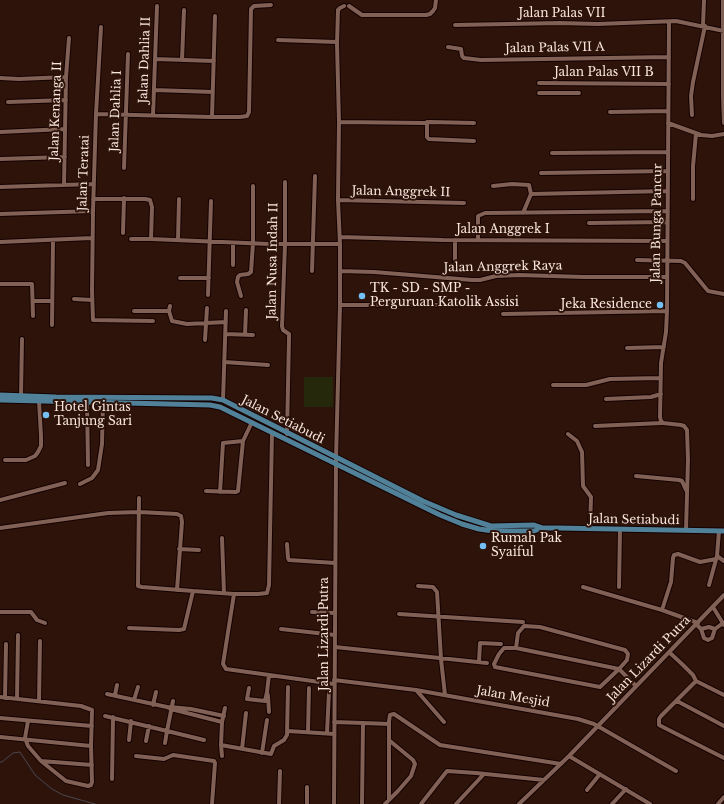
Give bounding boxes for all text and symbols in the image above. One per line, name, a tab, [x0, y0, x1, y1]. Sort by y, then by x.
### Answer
street label: Jalan Palas VII	[519, 7, 605, 21]
street label: Jalan Dahlia II	[136, 16, 154, 104]
street label: Jalan Palas VII A	[505, 40, 605, 56]
street label: Jalan Kenanga II	[47, 61, 65, 161]
street label: Jalan Palas VII B	[554, 66, 654, 80]
street label: Jalan Dahlia I	[107, 70, 125, 152]
street label: Jalan Teratai	[75, 135, 93, 211]
street label: Jalan Bunga Pancur	[649, 163, 665, 283]
street label: Jalan Anggrek II	[352, 184, 450, 200]
street label: Jalan Nusa Indah II	[265, 202, 281, 320]
street label: Jalan Anggrek I	[456, 223, 550, 237]
street label: Jalan Anggrek Raya	[444, 259, 562, 275]
place label: TK - SD - SMP - Perguruan Katolik Assisi	[370, 282, 519, 310]
marker: TK - SD - SMP - Perguruan Katolik Assisi	[357, 291, 367, 301]
place label: Jeka Residence	[561, 298, 652, 312]
marker: Jeka Residence	[655, 300, 665, 310]
street label: Jalan Setiabudi	[239, 393, 327, 447]
place label: Hotel Gintas Tanjung Sari	[54, 401, 132, 429]
marker: Hotel Gintas Tanjung Sari	[41, 410, 51, 420]
street label: Jalan Setiabudi	[588, 512, 680, 528]
place label: Rumah Pak Syaiful	[491, 532, 562, 560]
marker: Rumah Pak Syaiful	[478, 541, 488, 551]
street label: Jalan Lizardi Putra	[318, 577, 332, 691]
street label: Jalan Lizardi Putra	[604, 613, 694, 705]
street label: Jalan Mesjid	[475, 683, 551, 711]

